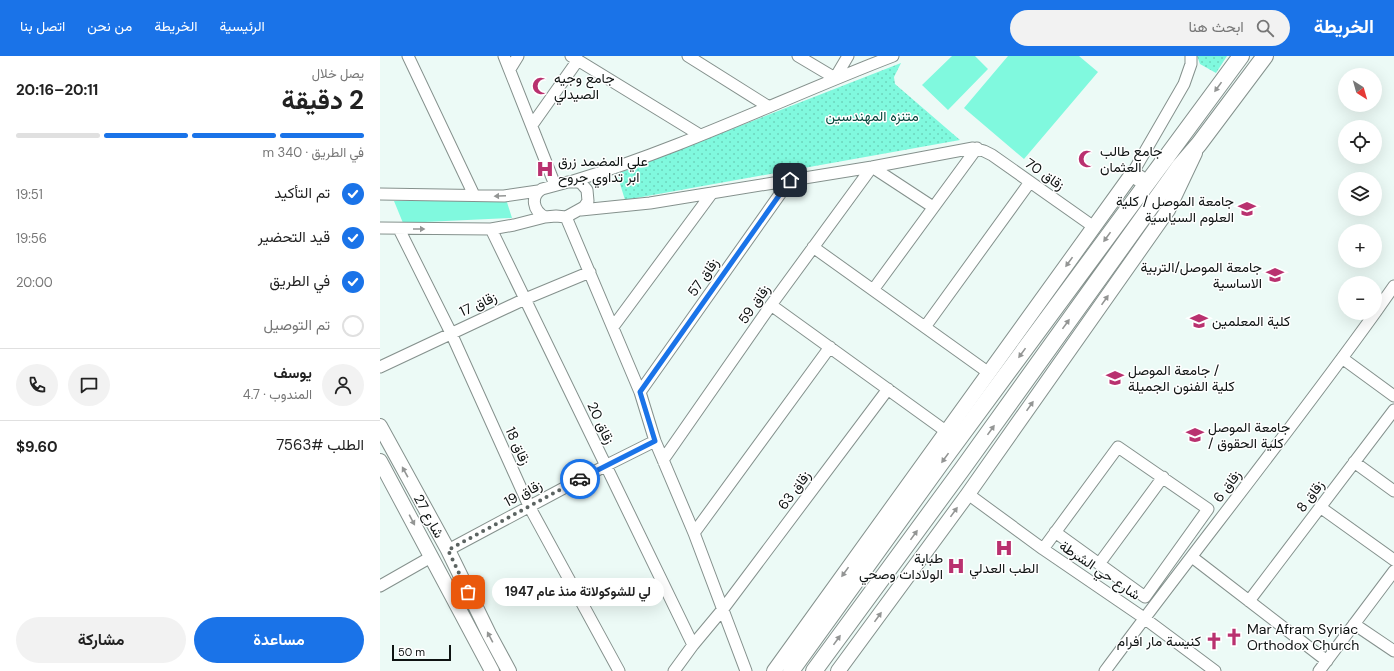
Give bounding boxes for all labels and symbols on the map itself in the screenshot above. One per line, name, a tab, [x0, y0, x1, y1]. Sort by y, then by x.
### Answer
north arrow	[1338, 68, 1382, 112]
place label: جامع وجيه الصيدلي	[554, 69, 615, 106]
mosque icon: جامع وجيه الصيدلي	[531, 76, 551, 96]
one-way arrow	[1213, 82, 1222, 93]
park label: متنزه المهندسين	[825, 107, 919, 125]
place label: جامع طالب العثمان	[1100, 142, 1162, 176]
mosque icon: جامع طالب العثمان	[1077, 149, 1097, 169]
place label: علي المضمد زرق ابر تداوي جروح	[558, 152, 648, 189]
street label: زقاق 70	[1022, 154, 1068, 194]
hospital icon: علي المضمد زرق ابر تداوي جروح	[535, 159, 555, 179]
pin	[773, 163, 807, 197]
place label: جامعة الموصل / كلية العلوم السياسية	[1116, 192, 1234, 226]
one-way arrow	[493, 193, 506, 199]
school or university icon: جامعة الموصل / كلية العلوم السياسية	[1237, 199, 1257, 219]
one-way arrow	[413, 226, 426, 232]
one-way arrow	[1103, 232, 1112, 243]
street label: زقاق 57	[683, 254, 723, 300]
one-way arrow	[1065, 257, 1073, 267]
place label: جامعة الموصل/التربية الاساسية	[1141, 258, 1262, 292]
school or university icon: جامعة الموصل/التربية الاساسية	[1265, 265, 1285, 285]
street label: زقاق 59	[734, 281, 774, 327]
street label: زقاق 17	[456, 287, 500, 320]
one-way arrow	[1101, 295, 1109, 306]
school or university icon: كلية المعلمين	[1189, 311, 1209, 331]
place label: كلية المعلمين	[1212, 312, 1290, 330]
one-way arrow	[1062, 319, 1070, 329]
one-way arrow	[1018, 348, 1026, 359]
place label: جامعة الموصل / كلية الفنون الجميلة	[1128, 361, 1235, 395]
school or university icon: جامعة الموصل / كلية الفنون الجميلة	[1105, 368, 1125, 388]
street label: زقاق 20	[583, 399, 619, 447]
one-way arrow	[1026, 401, 1034, 411]
place label: جامعة الموصل / كلية الحقوق	[1208, 418, 1290, 452]
street label: زقاق 18	[502, 424, 534, 468]
one-way arrow	[987, 425, 995, 435]
school or university icon: جامعة الموصل / كلية الحقوق	[1185, 425, 1205, 445]
one-way arrow	[941, 453, 949, 463]
courier	[560, 459, 600, 499]
one-way arrow	[402, 466, 408, 477]
street label: زقاق 6	[1209, 466, 1245, 506]
street label: زقاق 63	[773, 467, 815, 513]
street label: زقاق 19	[501, 475, 545, 510]
street label: زقاق 8	[1292, 476, 1328, 516]
street label: شارع 27	[408, 491, 448, 542]
one-way arrow	[950, 507, 958, 517]
one-way arrow	[408, 514, 415, 526]
one-way arrow	[910, 530, 918, 540]
street label: شارع حي الشرطة	[1054, 536, 1144, 606]
hospital icon: الطب العدلي	[994, 538, 1014, 558]
place label: طبابة الولادات وصحي	[859, 549, 943, 586]
hospital icon: طبابة الولادات وصحي	[946, 556, 966, 576]
place label: الطب العدلي	[969, 559, 1039, 580]
one-way arrow	[842, 567, 850, 577]
pin	[451, 575, 485, 609]
callout: لي للشوكولاتة منذ عام 1947	[492, 578, 664, 606]
one-way arrow	[874, 612, 882, 622]
place label: Mar Afram Syriac Orthodox Church	[1247, 620, 1359, 654]
church icon: Mar Afram Syriac Orthodox Church	[1224, 627, 1244, 647]
one-way arrow	[487, 631, 494, 642]
church icon: كنيسة مار افرام	[1204, 631, 1224, 651]
place label: كنيسة مار افرام	[1117, 632, 1201, 650]
one-way arrow	[833, 634, 841, 645]
scale bar	[392, 643, 451, 662]

